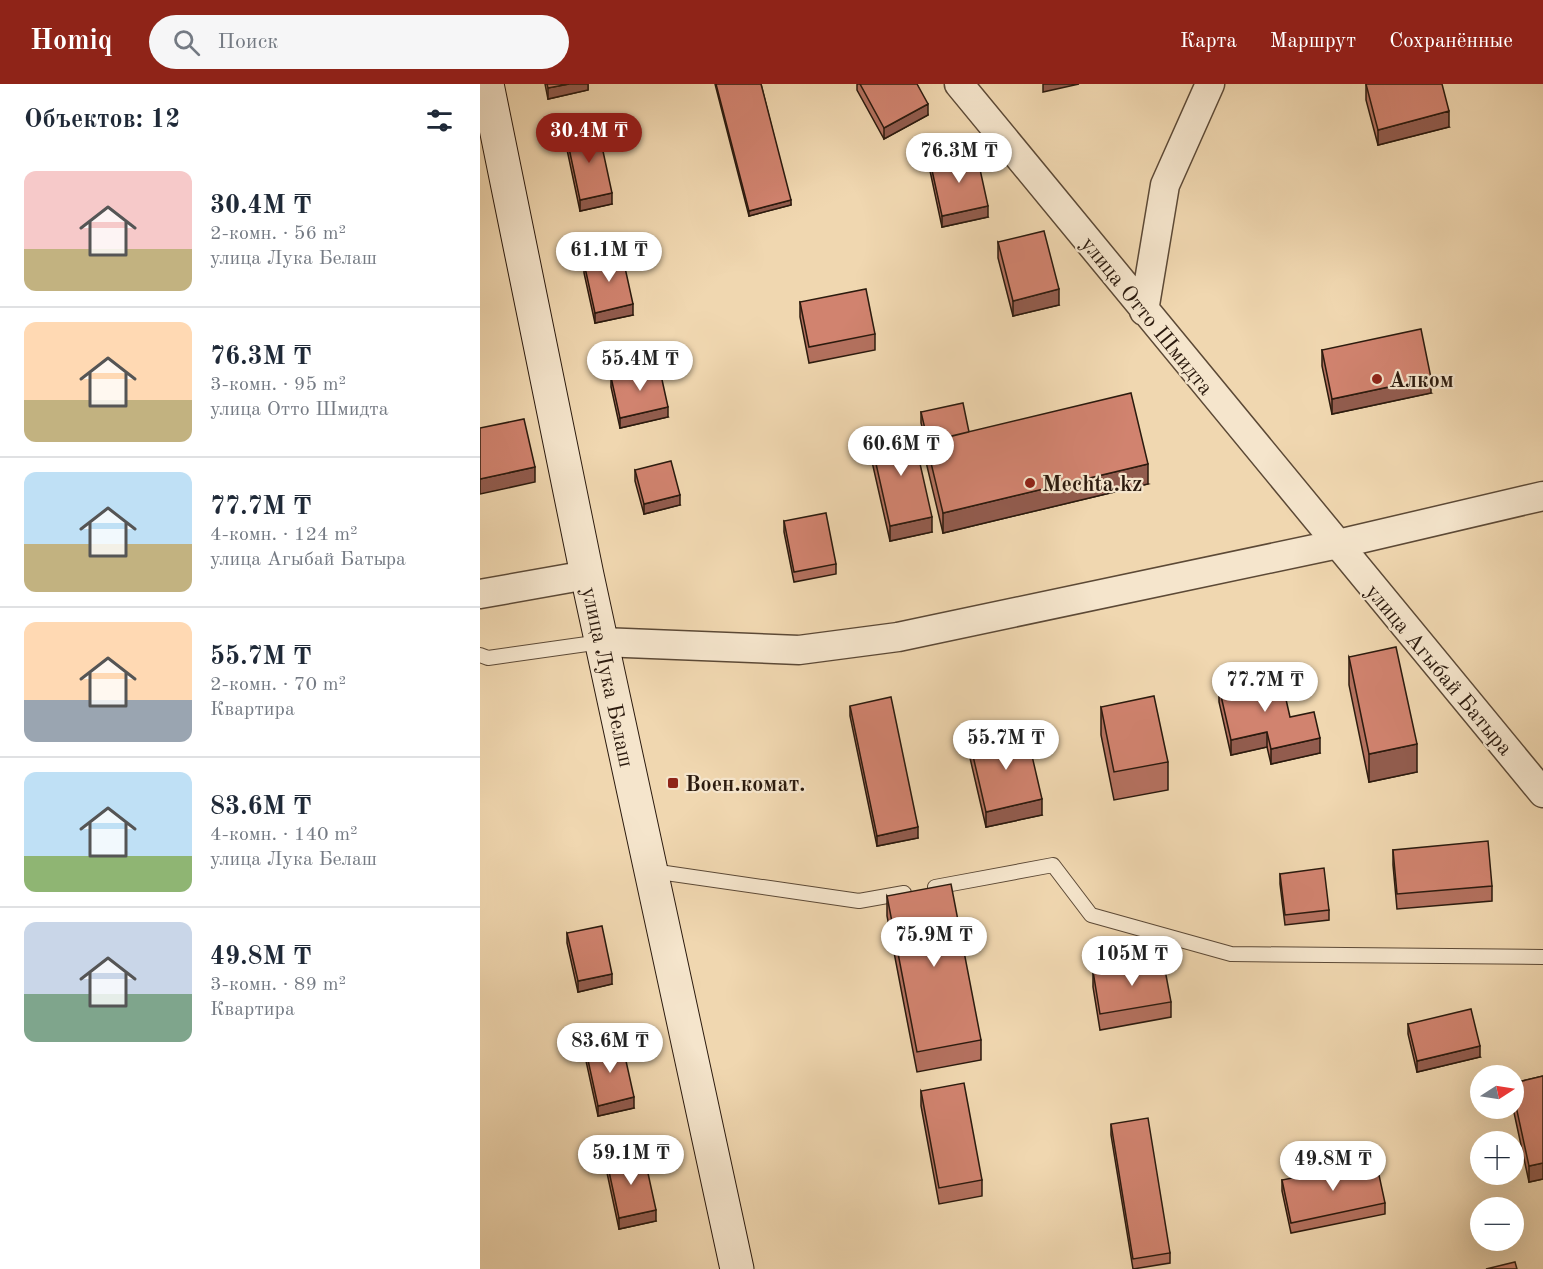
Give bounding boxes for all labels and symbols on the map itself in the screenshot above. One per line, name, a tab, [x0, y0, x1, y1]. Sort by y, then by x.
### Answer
pin: 30.4M ₸	[534, 113, 644, 164]
pin: 76.3M ₸	[904, 133, 1014, 184]
pin: 61.1M ₸	[554, 232, 664, 283]
street label: улица Отто Шмидта	[1076, 233, 1217, 400]
pin: 55.4M ₸	[585, 341, 695, 392]
place label: Алком	[1389, 370, 1454, 392]
marker: Алком	[1370, 372, 1384, 386]
pin: 60.6M ₸	[846, 426, 956, 477]
place label: Mechta.kz	[1042, 474, 1142, 496]
marker: Mechta.kz	[1023, 476, 1037, 490]
street label: улица Агыбай Батыра	[1361, 581, 1516, 760]
street label: улица Лука Белаш	[577, 585, 637, 770]
pin: 77.7M ₸	[1210, 662, 1320, 713]
pin: 55.7M ₸	[951, 720, 1061, 771]
place label: Воен.комат.	[685, 774, 805, 796]
marker: Воен.комат.	[666, 776, 680, 790]
pin: 75.9M ₸	[879, 917, 989, 968]
pin: 105M ₸	[1083, 936, 1181, 987]
pin: 83.6M ₸	[555, 1023, 665, 1074]
north arrow	[1470, 1065, 1524, 1119]
pin: 59.1M ₸	[576, 1135, 686, 1186]
pin: 49.8M ₸	[1278, 1141, 1388, 1192]

